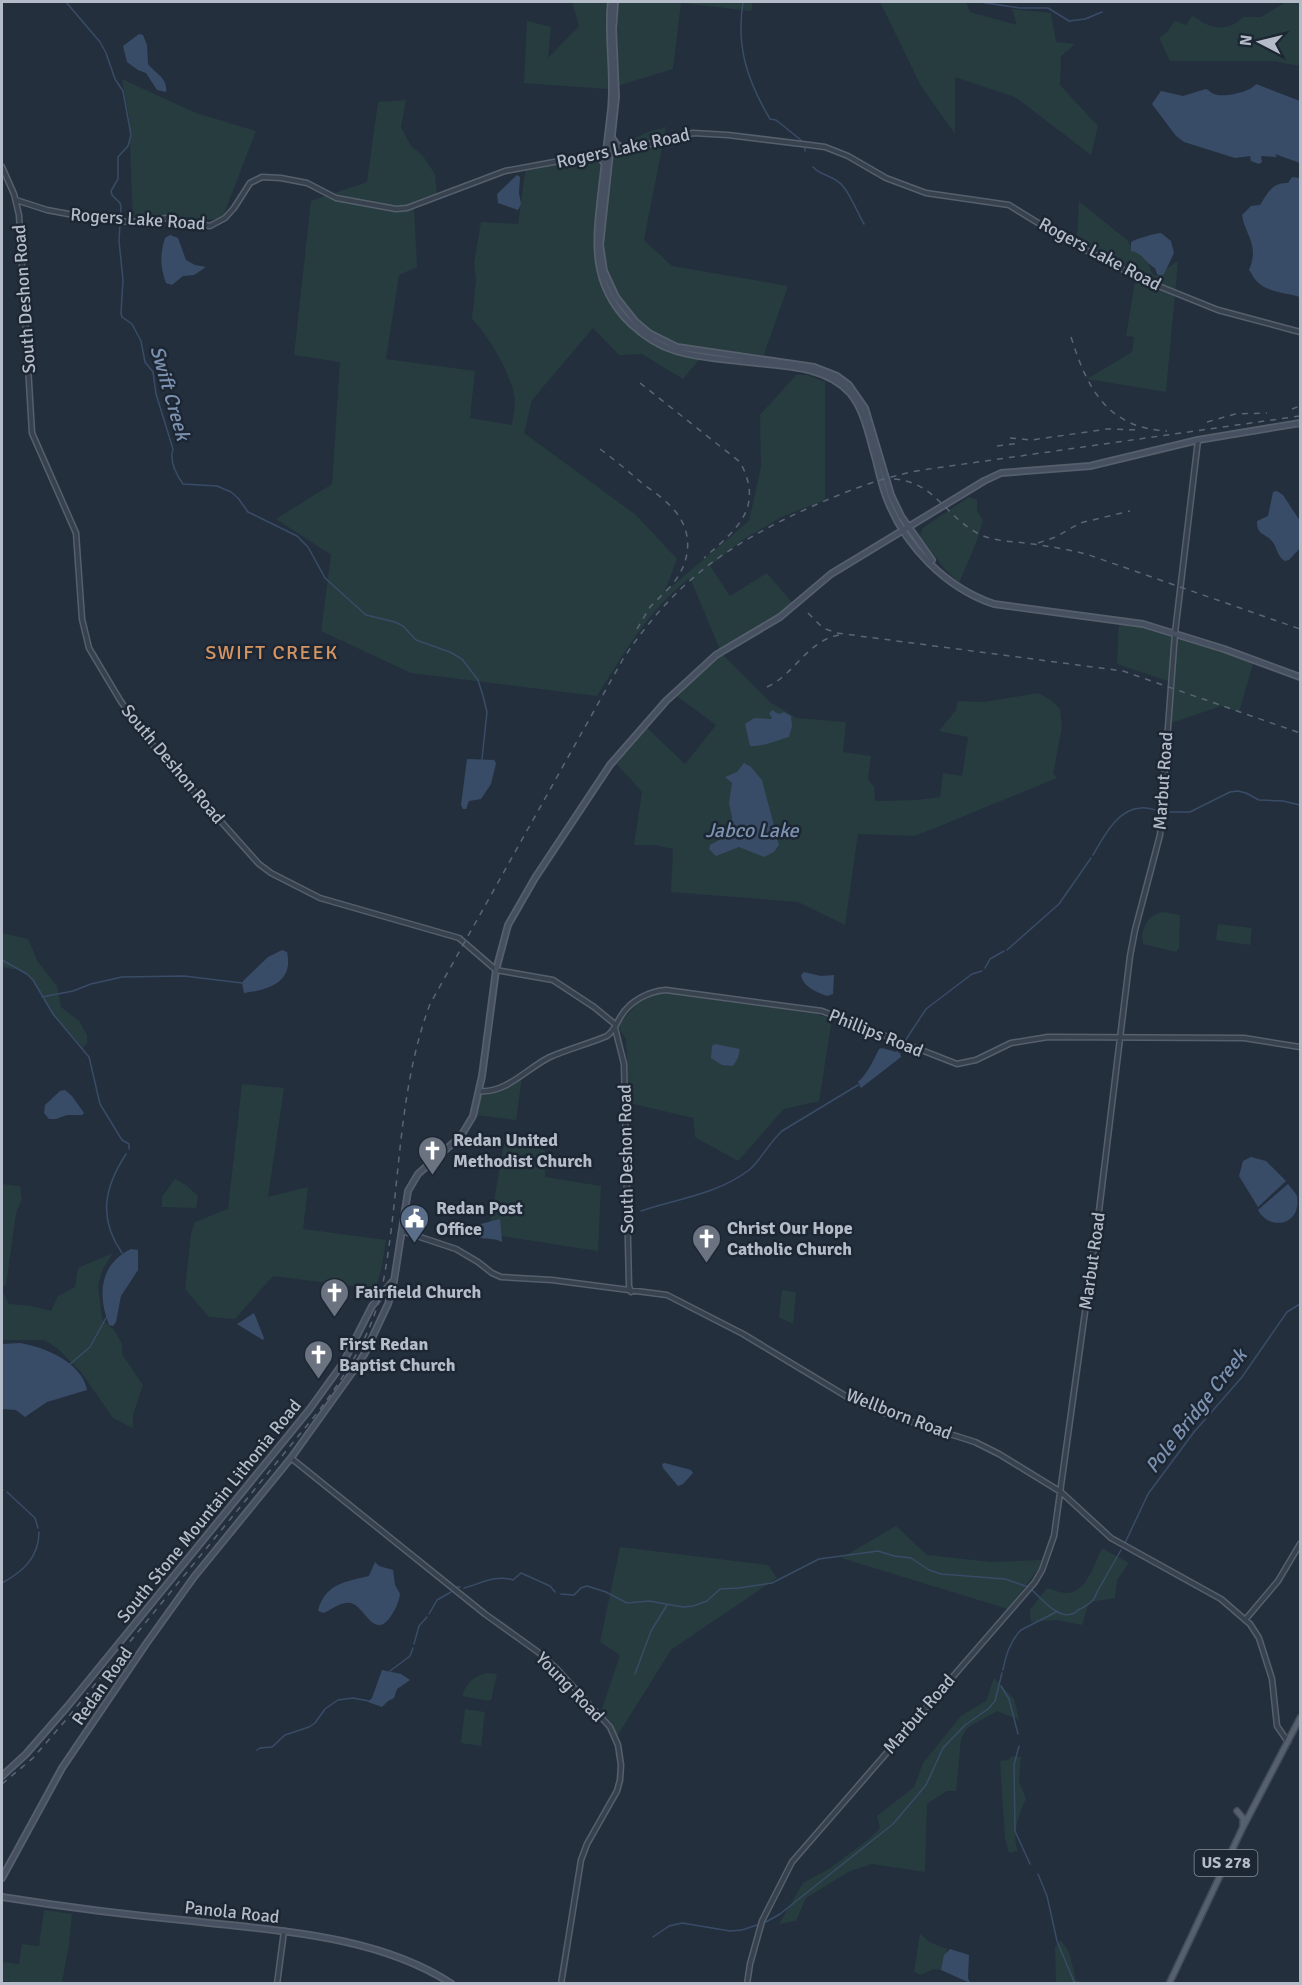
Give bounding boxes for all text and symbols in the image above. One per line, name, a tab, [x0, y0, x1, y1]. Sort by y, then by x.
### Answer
north arrow	[1230, 12, 1290, 72]
text: N	[1236, 34, 1257, 47]
street label: Rogers Lake Road	[554, 123, 692, 173]
street label: Rogers Lake Road	[70, 203, 206, 235]
street label: Rogers Lake Road	[1035, 212, 1165, 296]
street label: South Deshon Road	[8, 224, 40, 374]
water label: Swift Creek	[145, 343, 196, 445]
district label: SWIFT CREEK	[205, 640, 339, 665]
street label: South Deshon Road	[117, 700, 229, 828]
street label: Marbut Road	[1149, 731, 1177, 831]
water label: Jabco Lake	[705, 818, 800, 843]
street label: Phillips Road	[826, 1004, 926, 1062]
street label: South Deshon Road	[614, 1084, 638, 1234]
place label: Redan United Methodist Church	[453, 1129, 593, 1172]
church icon: Redan United Methodist Church	[416, 1134, 448, 1176]
place label: Redan Post Office	[436, 1197, 523, 1240]
public building icon: Redan Post Office	[399, 1202, 431, 1244]
street label: Marbut Road	[1074, 1211, 1110, 1311]
place label: Christ Our Hope Catholic Church	[727, 1217, 853, 1260]
church icon: Christ Our Hope Catholic Church	[690, 1222, 722, 1264]
church icon: Fairfield Church	[318, 1276, 350, 1318]
place label: Fairfield Church	[355, 1281, 482, 1303]
place label: First Redan Baptist Church	[339, 1333, 456, 1376]
church icon: First Redan Baptist Church	[302, 1338, 334, 1380]
water label: Pole Bridge Creek	[1140, 1342, 1254, 1478]
street label: Wellborn Road	[843, 1384, 955, 1444]
street label: South Stone Mountain Lithonia Road	[112, 1395, 306, 1627]
street label: Redan Road	[67, 1643, 137, 1729]
street label: Young Road	[531, 1647, 609, 1727]
street label: Marbut Road	[878, 1670, 960, 1758]
road number: US 278	[1194, 1850, 1258, 1876]
street label: Panola Road	[184, 1896, 280, 1928]

